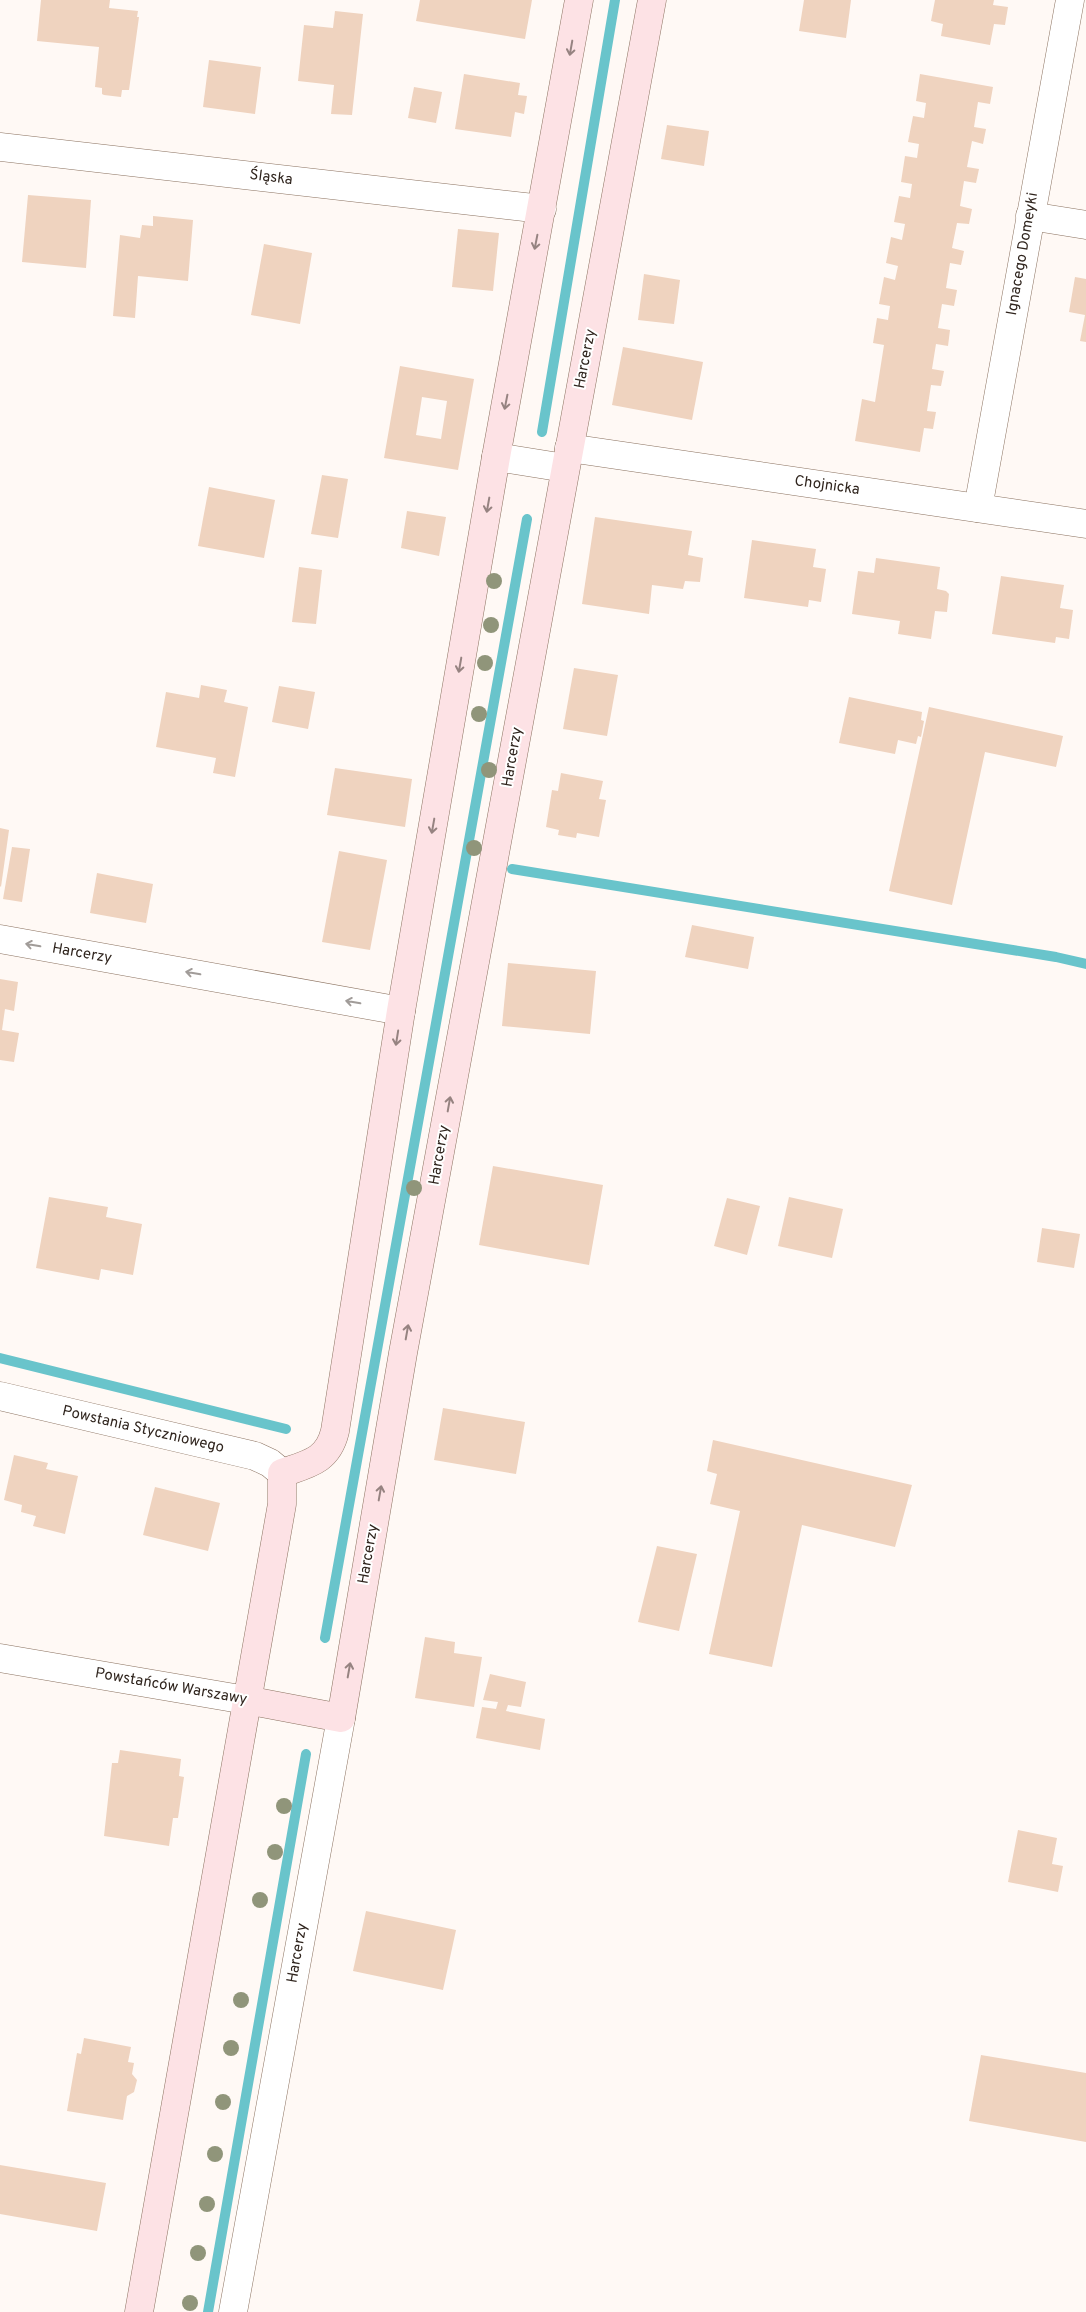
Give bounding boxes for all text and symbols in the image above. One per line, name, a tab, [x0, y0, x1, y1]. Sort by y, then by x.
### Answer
one-way arrow	[565, 40, 575, 56]
street label: Śląska	[248, 164, 294, 190]
street label: Ignacego Domeyki	[1003, 191, 1043, 317]
one-way arrow	[531, 234, 540, 250]
street label: Harcerzy	[571, 327, 601, 391]
one-way arrow	[501, 394, 510, 410]
street label: Chojnicka	[793, 472, 861, 500]
one-way arrow	[482, 497, 492, 513]
one-way arrow	[455, 657, 465, 673]
street label: Harcerzy	[498, 726, 528, 788]
one-way arrow	[427, 817, 437, 833]
street label: Harcerzy	[51, 939, 113, 969]
one-way arrow	[26, 940, 42, 950]
one-way arrow	[186, 968, 202, 978]
one-way arrow	[346, 996, 362, 1006]
one-way arrow	[392, 1029, 402, 1045]
one-way arrow	[445, 1096, 454, 1112]
street label: Harcerzy	[425, 1124, 455, 1186]
one-way arrow	[403, 1325, 412, 1341]
street label: Powstania Styczniowego	[60, 1402, 226, 1458]
one-way arrow	[375, 1485, 385, 1501]
street label: Harcerzy	[354, 1523, 384, 1585]
one-way arrow	[345, 1662, 355, 1678]
street label: Powstańców Warszawy	[93, 1664, 249, 1710]
street label: Harcerzy	[283, 1922, 313, 1984]

